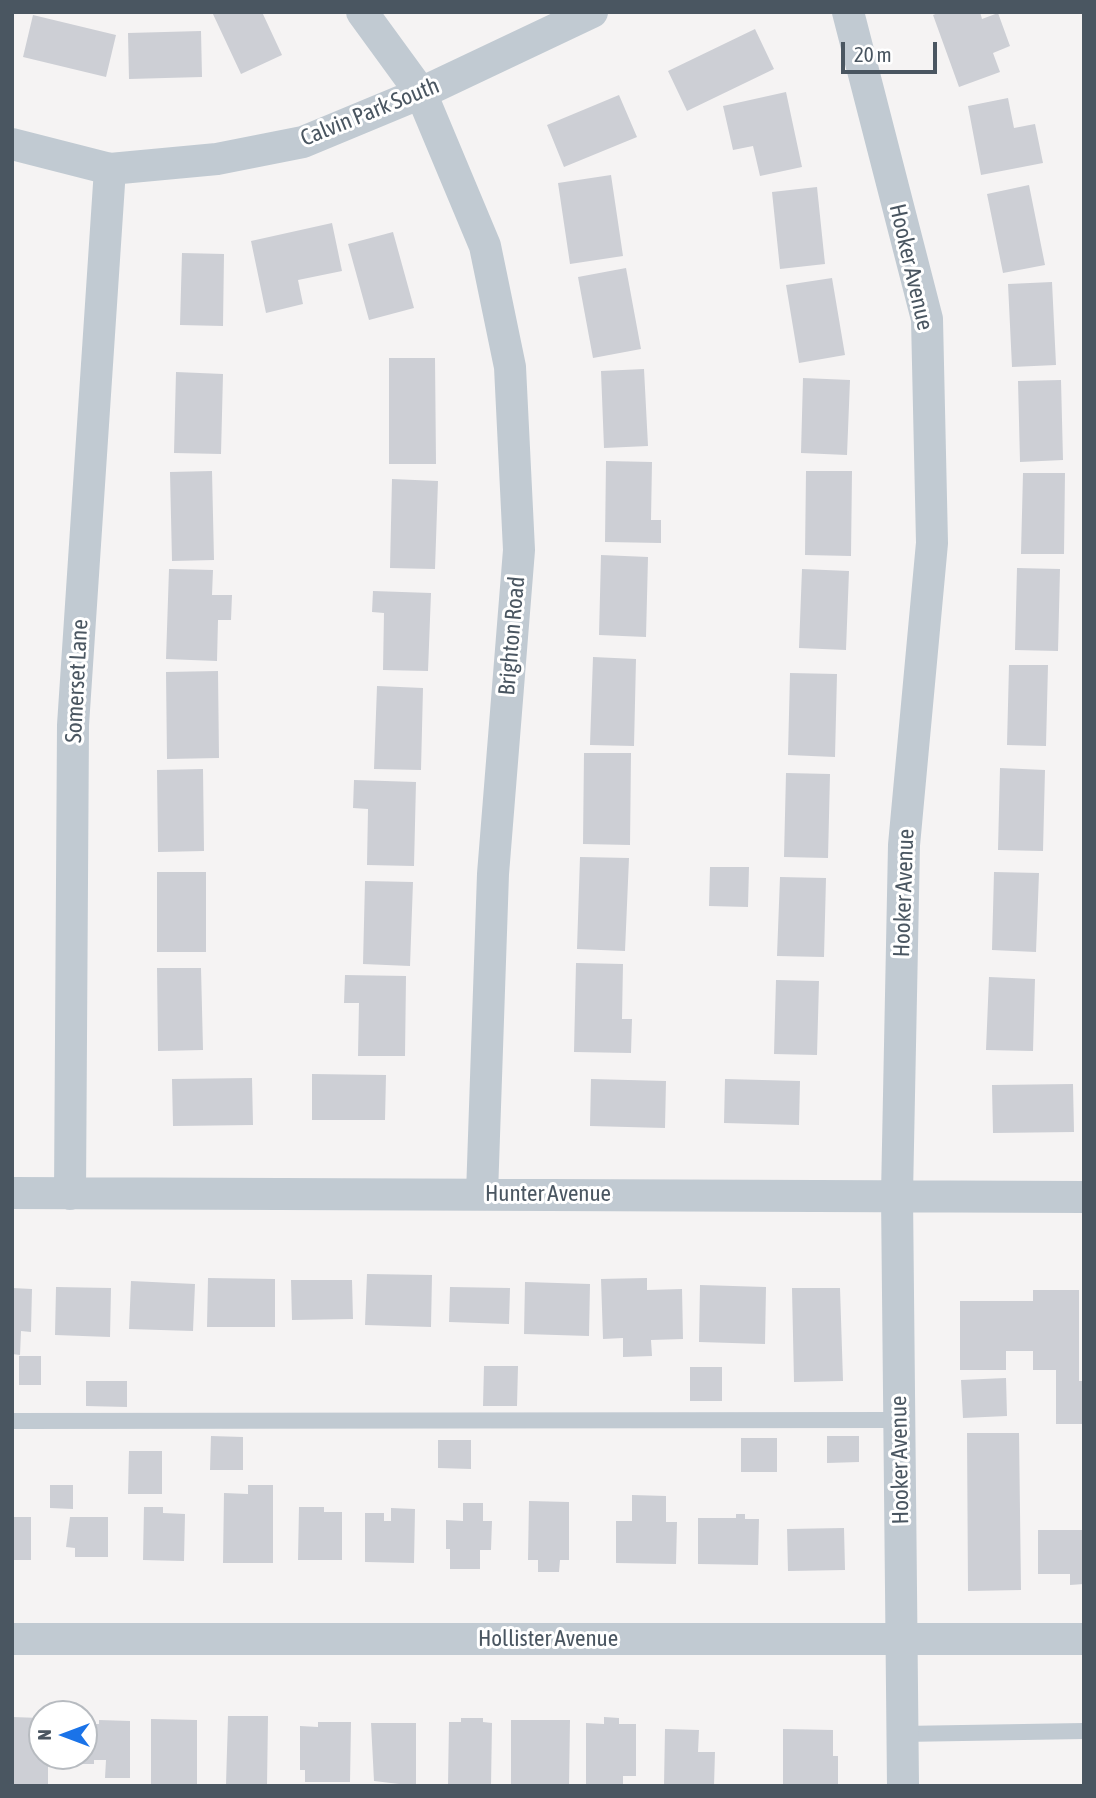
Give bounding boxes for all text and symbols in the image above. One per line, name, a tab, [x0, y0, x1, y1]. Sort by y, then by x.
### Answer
scale bar	[844, 28, 940, 72]
text: 20 m	[854, 42, 892, 66]
street label: Calvin Park South	[297, 72, 443, 152]
street label: Hooker Avenue	[883, 201, 939, 333]
street label: Brighton Road	[493, 575, 531, 697]
street label: Somerset Lane	[60, 618, 94, 744]
street label: Hooker Avenue	[888, 828, 920, 958]
street label: Hunter Avenue	[485, 1180, 611, 1208]
street label: Hooker Avenue	[885, 1395, 915, 1525]
street label: Hollister Avenue	[478, 1625, 618, 1653]
north arrow	[28, 1700, 98, 1770]
text: N	[33, 1729, 55, 1741]

